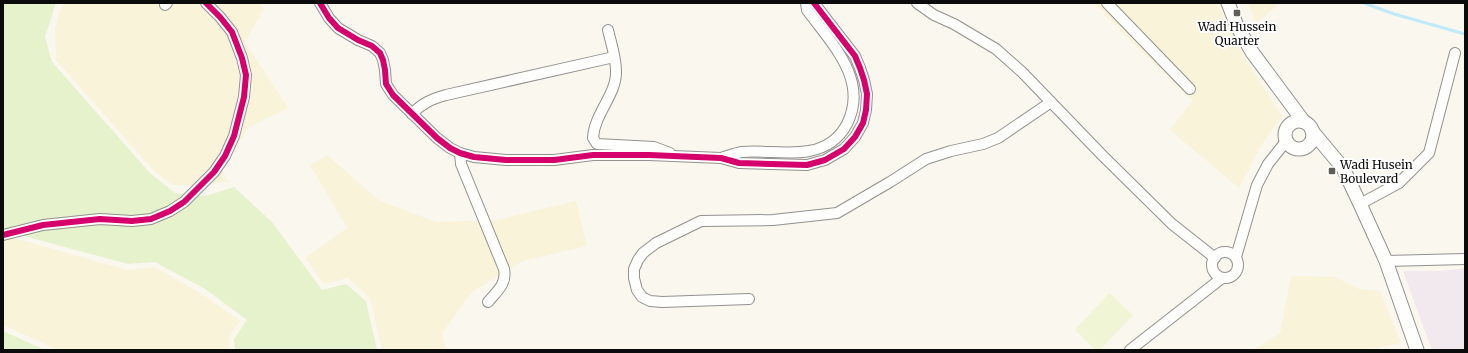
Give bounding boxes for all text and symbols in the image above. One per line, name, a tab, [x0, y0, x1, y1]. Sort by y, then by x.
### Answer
marker: Wadi Hussein Quarter	[1232, 8, 1242, 18]
place label: Wadi Hussein Quarter	[1197, 19, 1276, 48]
place label: Wadi Husein Boulevard	[1339, 157, 1413, 186]
marker: Wadi Husein Boulevard	[1327, 166, 1337, 176]

